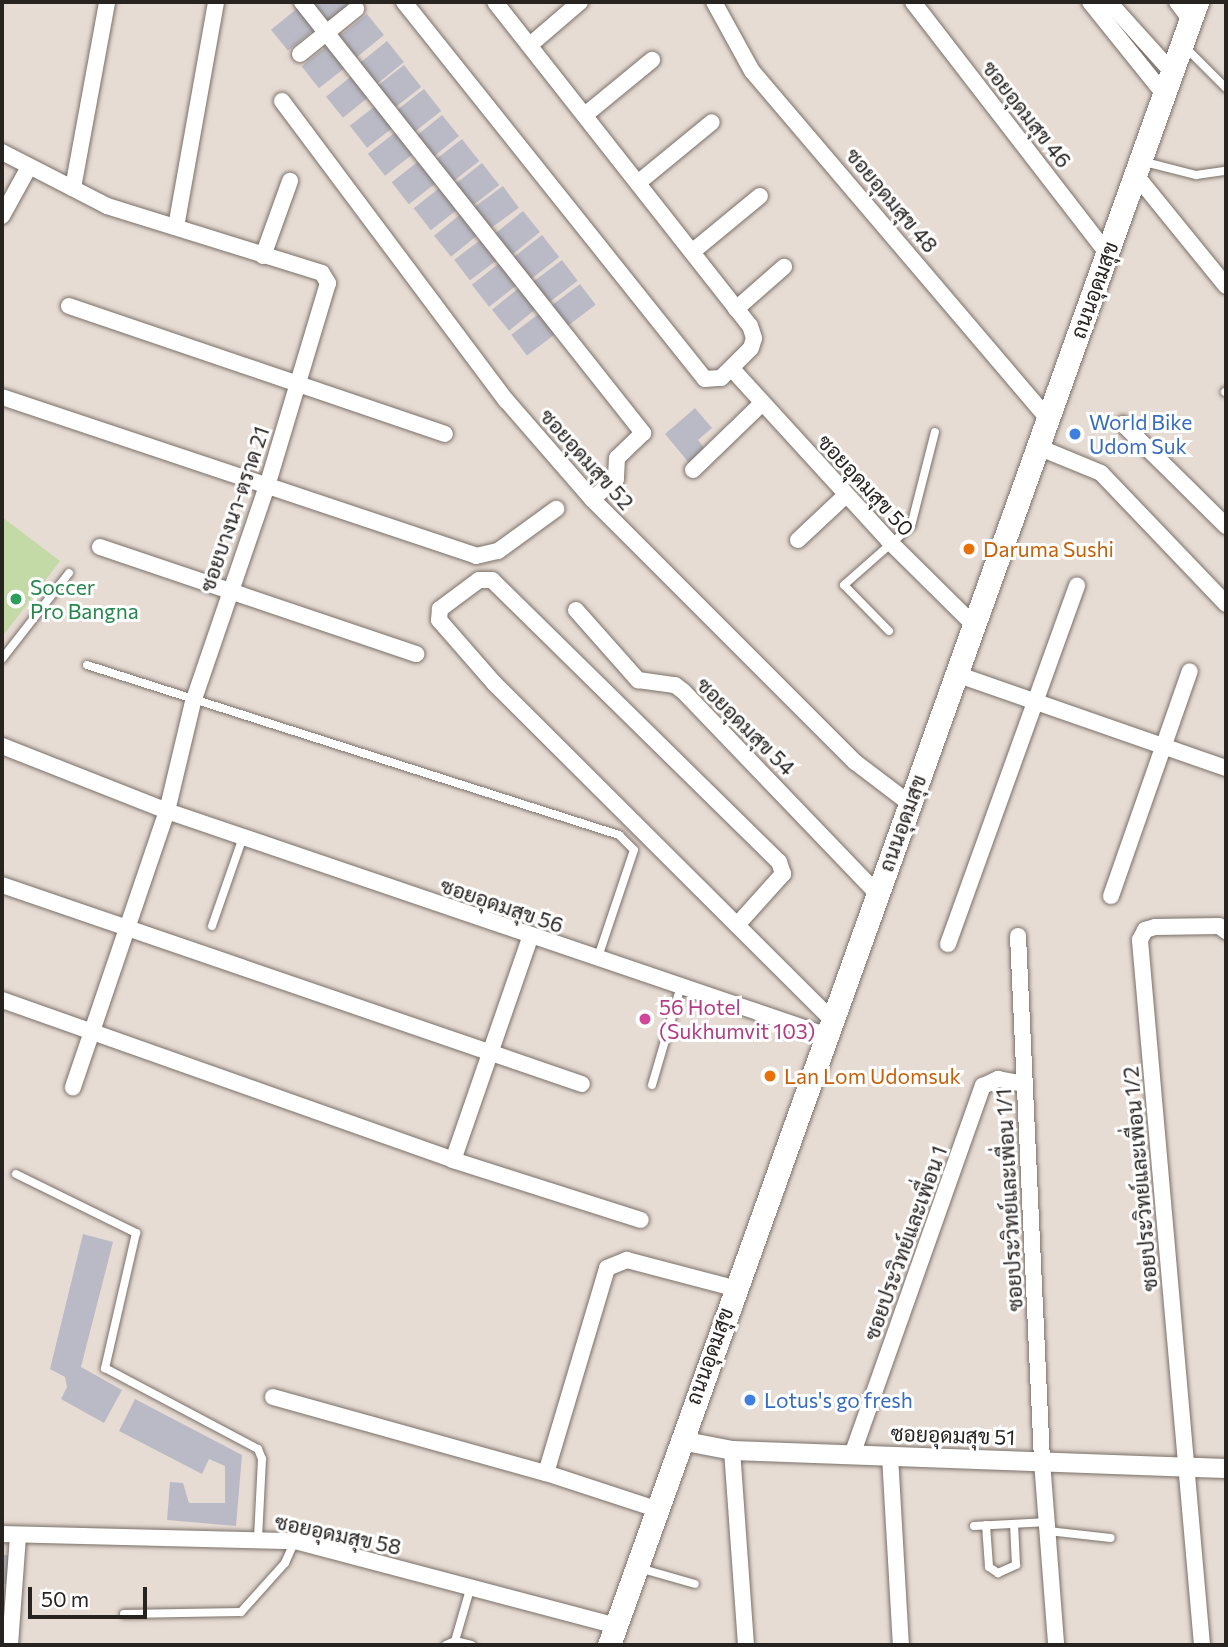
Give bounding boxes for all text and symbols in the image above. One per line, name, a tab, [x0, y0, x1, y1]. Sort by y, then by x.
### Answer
street label: ซอยอุดมสุข 46	[977, 55, 1077, 173]
street label: ซอยอุดมสุข 48	[841, 143, 943, 257]
street label: ถนนอุดมสุข	[1065, 238, 1123, 342]
street label: ซอยอุดมสุข 52	[535, 403, 639, 515]
place label: World Bike Udom Suk	[1089, 409, 1192, 459]
street label: ซอยบางนา-ตราด 21	[194, 423, 274, 595]
marker: World Bike Udom Suk	[1067, 426, 1083, 442]
street label: ซอยอุดมสุข 50	[813, 429, 919, 541]
place label: Daruma Sushi	[983, 536, 1114, 562]
marker: Daruma Sushi	[961, 541, 977, 557]
place label: Soccer Pro Bangna	[30, 574, 139, 624]
marker: Soccer Pro Bangna	[8, 591, 24, 607]
street label: ซอยอุดมสุข 54	[692, 672, 800, 780]
street label: ถนนอุดมสุข	[873, 771, 931, 875]
street label: ซอยอุดมสุข 56	[437, 872, 567, 938]
place label: 56 Hotel (Sukhumvit 103)	[659, 994, 815, 1044]
marker: 56 Hotel (Sukhumvit 103)	[637, 1011, 653, 1027]
place label: Lan Lom Udomsuk	[784, 1063, 961, 1089]
street label: ซอยประวิทย์และเพื่อน 1/2	[1118, 1065, 1162, 1293]
marker: Lan Lom Udomsuk	[762, 1068, 778, 1084]
street label: ซอยประวิทย์และเพื่อน 1/1	[991, 1088, 1027, 1312]
street label: ซอยประวิทย์และเพื่อน 1	[858, 1142, 952, 1344]
street label: ถนนอุดมสุข	[680, 1304, 738, 1408]
place label: Lotus's go fresh	[764, 1387, 913, 1413]
marker: Lotus's go fresh	[742, 1392, 758, 1408]
street label: ซอยอุดมสุข 51	[890, 1420, 1016, 1450]
street label: ซอยอุดมสุข 58	[273, 1508, 403, 1560]
scale bar	[32, 1574, 150, 1618]
text: 50 m	[41, 1586, 89, 1611]

